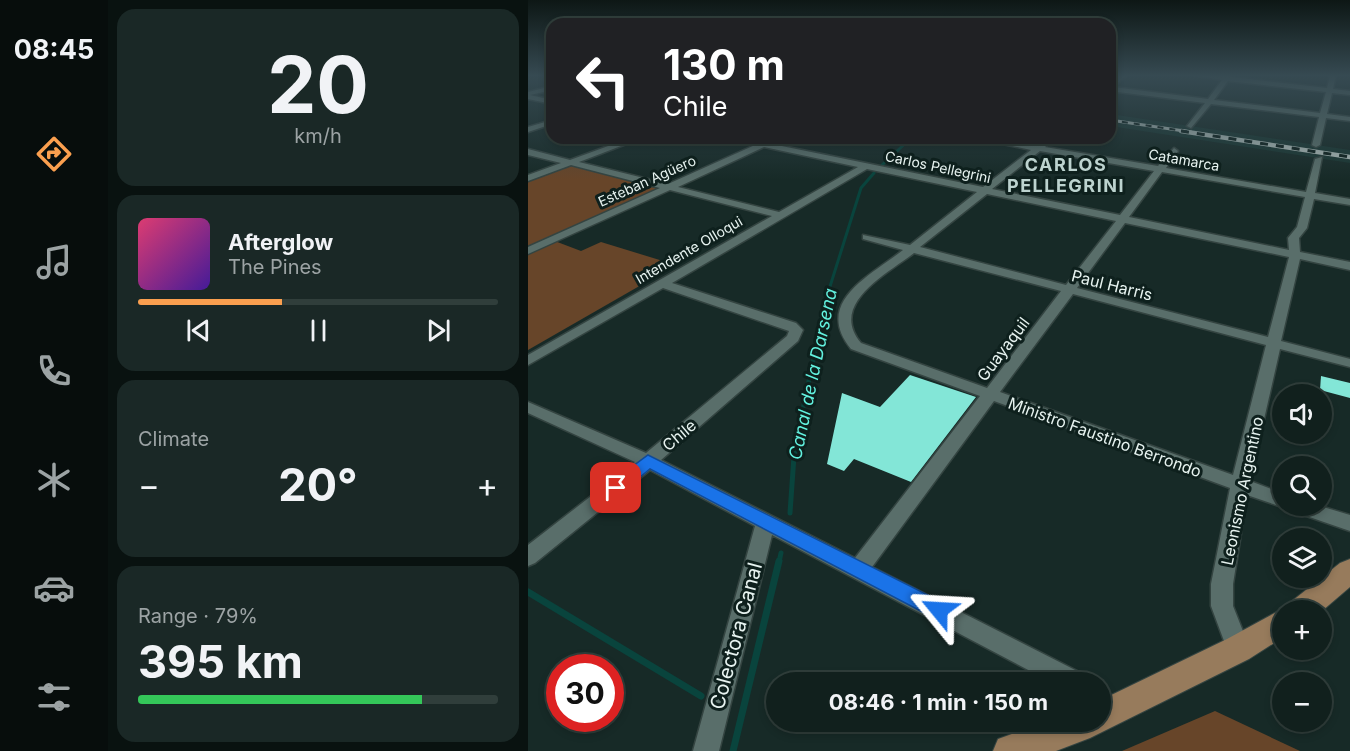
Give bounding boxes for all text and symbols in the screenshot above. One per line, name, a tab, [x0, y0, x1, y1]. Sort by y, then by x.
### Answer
text: 08:45	[14, 33, 94, 66]
text: 20	[267, 37, 369, 132]
text: 130 m	[663, 39, 785, 90]
icon: left	[564, 42, 642, 120]
text: Chile	[663, 90, 728, 123]
text: km/h	[294, 124, 342, 148]
icon: directions	[33, 133, 75, 175]
street label: Catamarca	[1147, 145, 1221, 174]
street label: Carlos Pellegrini	[884, 147, 993, 186]
street label: Esteban Agüero	[595, 151, 698, 210]
district label: CARLOS PELLEGRINI	[1007, 154, 1125, 196]
street label: Intendente Olloqui	[632, 212, 745, 287]
text: Afterglow	[228, 229, 333, 255]
icon: music	[33, 241, 75, 283]
text: The Pines	[228, 255, 322, 279]
street label: Paul Harris	[1069, 265, 1155, 305]
water label: Canal de la Darsena	[784, 286, 841, 461]
street label: Guayaquil	[972, 313, 1034, 385]
icon: previous	[182, 314, 215, 347]
icon: pause	[302, 314, 335, 347]
icon: next	[422, 314, 455, 347]
icon: phone	[33, 350, 75, 392]
map controls	[1272, 384, 1332, 732]
button: sound	[1272, 384, 1332, 444]
street label: Ministro Faustino Berrondo	[1006, 393, 1204, 481]
street label: Chile	[658, 415, 700, 455]
street label: Leonismo Argentino	[1216, 415, 1268, 567]
text: Climate	[138, 427, 209, 451]
button: search	[1272, 456, 1332, 516]
text: 20°	[278, 457, 358, 512]
icon: climate	[33, 459, 75, 501]
pin	[590, 462, 641, 513]
text: −	[138, 465, 160, 505]
text: +	[476, 465, 498, 505]
icon: arrive	[599, 471, 632, 504]
button: layers	[1272, 528, 1332, 588]
street label: Colectora Canal	[705, 560, 767, 712]
icon: car	[33, 567, 75, 609]
position arrow	[907, 578, 971, 642]
button: +	[1272, 600, 1332, 660]
text: Range · 79%	[138, 604, 258, 628]
text: 395 km	[138, 634, 303, 689]
speed limit sign: 30	[546, 654, 624, 732]
button: −	[1272, 672, 1332, 732]
icon: filters	[33, 676, 75, 718]
text: 08:46 · 1 min · 150 m	[829, 689, 1048, 715]

